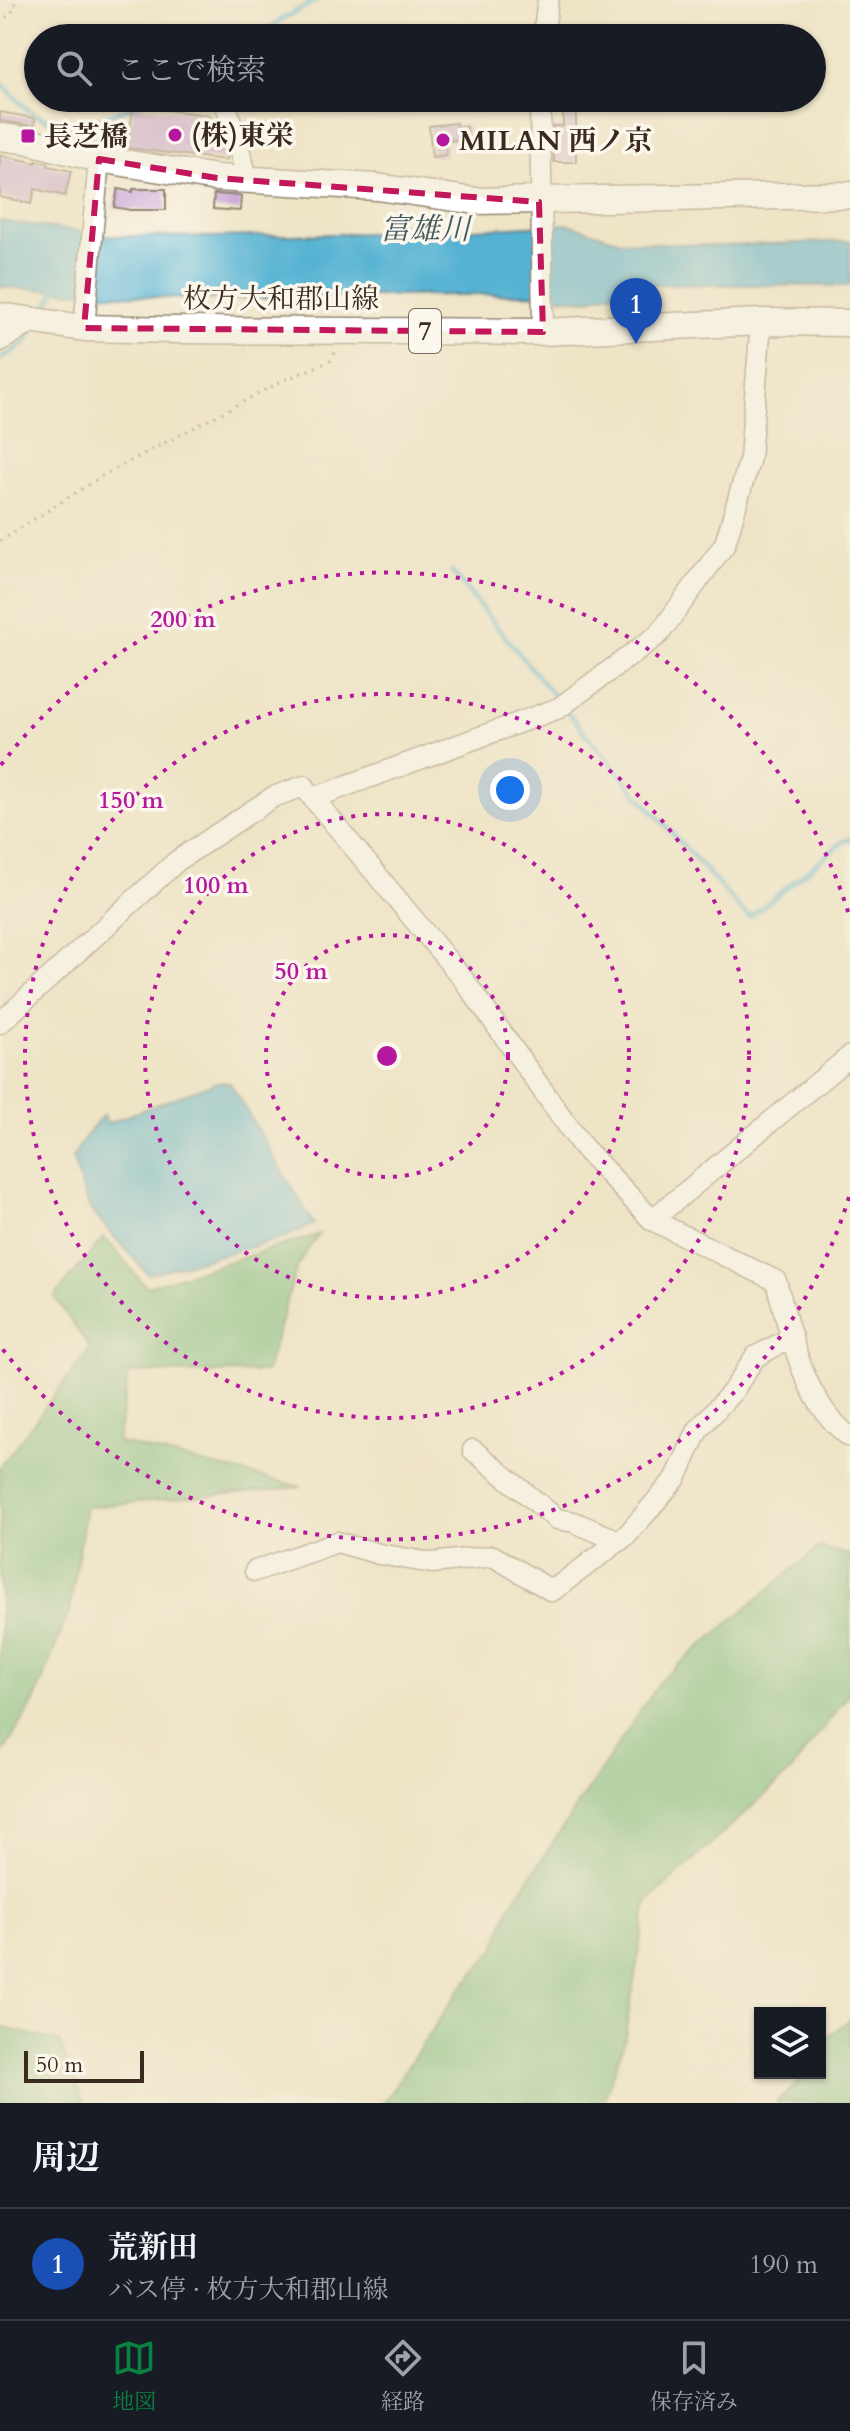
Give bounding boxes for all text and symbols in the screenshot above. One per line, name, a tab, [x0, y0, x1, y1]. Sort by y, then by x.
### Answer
search box	[24, 24, 826, 112]
icon: search	[52, 46, 96, 90]
text: ここで検索	[116, 50, 266, 91]
place label: (株)東栄	[191, 117, 294, 155]
place label: 長芝橋	[44, 118, 128, 156]
place label: MILAN 西ノ京	[459, 122, 652, 160]
marker: (株)東栄	[166, 126, 184, 144]
marker: 長芝橋	[19, 127, 37, 145]
marker: MILAN 西ノ京	[434, 131, 452, 149]
water label: 富雄川	[380, 209, 473, 250]
pin: 1	[610, 278, 662, 344]
street label: 枚方大和郡山線	[183, 280, 379, 318]
road number: 7	[409, 309, 441, 353]
text: 200 m	[150, 603, 217, 636]
your location	[490, 770, 530, 810]
text: 150 m	[98, 784, 165, 817]
text: 100 m	[183, 869, 250, 902]
text: 50 m	[274, 955, 328, 988]
centre of rings	[373, 1042, 401, 1070]
map controls	[754, 2007, 826, 2079]
button: layers	[754, 2007, 826, 2079]
scale bar	[24, 2047, 144, 2083]
text: 50 m	[36, 2050, 83, 2080]
text: 周辺	[32, 2135, 100, 2181]
text: 荒新田	[108, 2227, 198, 2268]
text: 1	[51, 2247, 65, 2282]
text: 190 m	[749, 2247, 818, 2282]
text: バス停 · 枚方大和郡山線	[108, 2272, 389, 2307]
tab: 地図	[112, 2336, 156, 2417]
tab: 経路	[381, 2336, 425, 2417]
tab: 保存済み	[650, 2336, 738, 2417]

